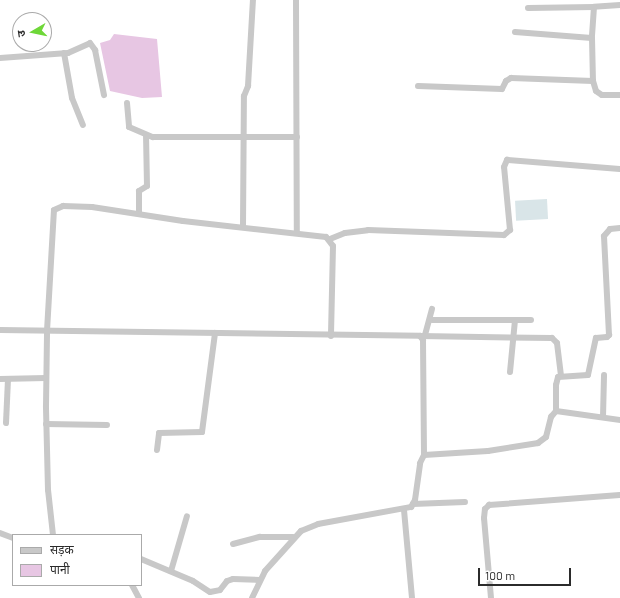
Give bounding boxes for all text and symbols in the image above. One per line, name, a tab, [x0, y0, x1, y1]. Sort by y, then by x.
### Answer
north arrow	[12, 12, 52, 52]
text: उ	[14, 30, 28, 38]
legend	[12, 534, 142, 586]
text: सड़क	[50, 542, 74, 556]
scale bar	[480, 560, 573, 586]
text: पानी	[50, 562, 70, 576]
text: 100 m	[485, 568, 515, 582]

